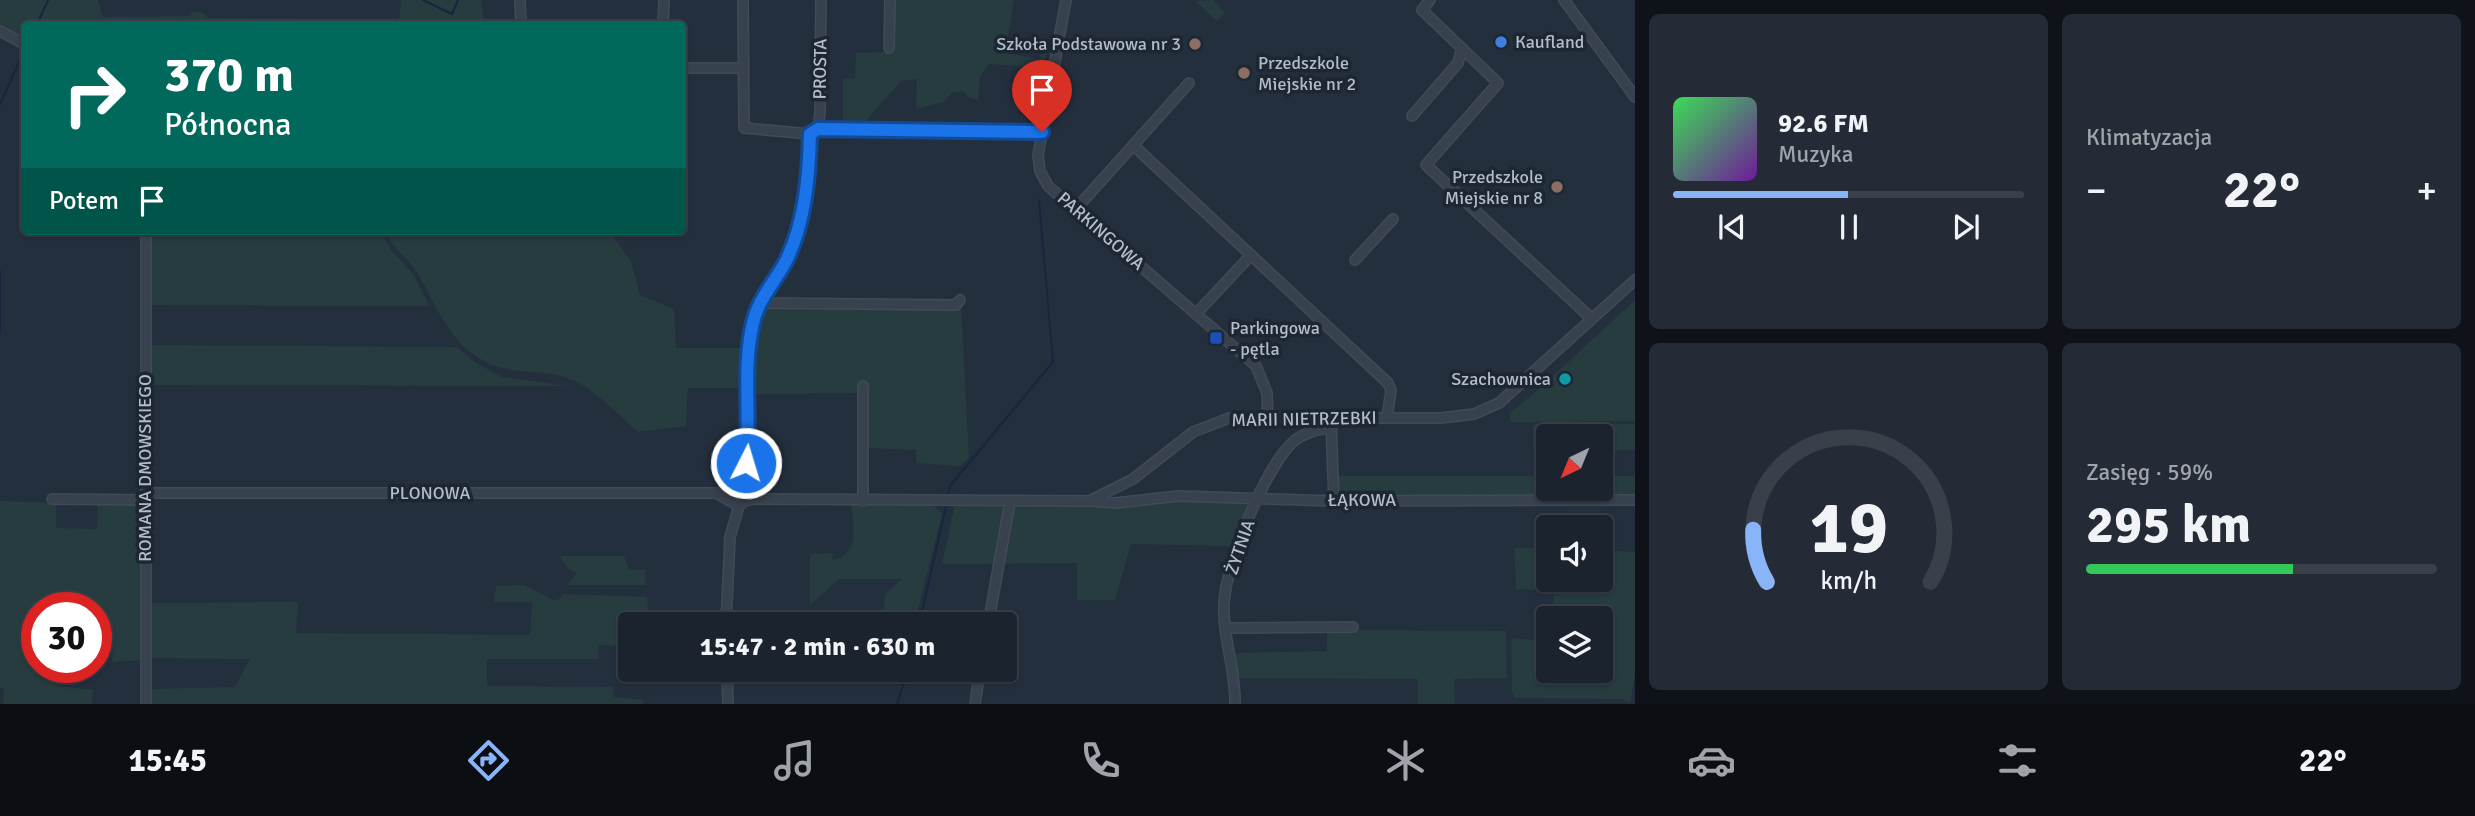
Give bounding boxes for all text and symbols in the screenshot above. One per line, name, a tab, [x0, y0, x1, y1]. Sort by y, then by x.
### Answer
place label: Kaufland	[1515, 31, 1584, 53]
place label: Szkoła Podstawowa nr 3	[996, 33, 1181, 55]
marker: Kaufland	[1493, 34, 1509, 50]
marker: Szkoła Podstawowa nr 3	[1187, 36, 1203, 52]
street label: PROSTA	[808, 38, 832, 100]
text: 370 m	[164, 45, 294, 105]
icon: right	[49, 49, 140, 140]
place label: Przedszkole Miejskie nr 2	[1258, 52, 1356, 95]
pin	[1012, 60, 1072, 132]
marker: Przedszkole Miejskie nr 2	[1236, 65, 1252, 81]
icon: arrive	[1023, 71, 1061, 109]
text: Północna	[164, 105, 291, 144]
text: 92.6 FM	[1778, 108, 1869, 140]
text: Klimatyzacja	[2086, 123, 2212, 152]
text: Muzyka	[1778, 140, 1853, 169]
text: 22°	[2223, 158, 2300, 222]
place label: Przedszkole Miejskie nr 8	[1445, 166, 1543, 209]
text: −	[2086, 167, 2107, 214]
text: +	[2416, 167, 2437, 214]
marker: Przedszkole Miejskie nr 8	[1549, 179, 1565, 195]
icon: arrive	[133, 182, 171, 220]
text: Potem	[49, 185, 119, 217]
street label: PARKINGOWA	[1053, 187, 1149, 275]
icon: previous	[1713, 208, 1751, 246]
icon: pause	[1830, 208, 1868, 246]
icon: next	[1947, 208, 1985, 246]
place label: Parkingowa - pętla	[1230, 317, 1320, 360]
marker: Parkingowa - pętla	[1208, 330, 1224, 346]
place label: Szachownica	[1451, 368, 1551, 390]
marker: Szachownica	[1557, 371, 1573, 387]
street label: ROMANA DMOWSKIEGO	[134, 374, 156, 562]
street label: MARII NIETRZEBKI	[1231, 407, 1377, 431]
north arrow	[1536, 424, 1614, 500]
map controls	[1536, 424, 1613, 683]
position arrow	[709, 426, 783, 500]
text: Zasięg · 59%	[2086, 458, 2213, 487]
street label: PLONOWA	[390, 482, 470, 504]
text: 19	[1809, 485, 1888, 574]
street label: ŁĄKOWA	[1328, 489, 1396, 511]
text: 295 km	[2086, 493, 2251, 557]
button: sound	[1536, 515, 1613, 592]
street label: ŻYTNIA	[1220, 517, 1260, 577]
text: km/h	[1820, 565, 1877, 596]
speed limit sign: 30	[21, 592, 112, 683]
button: layers	[1536, 606, 1613, 683]
text: 15:47 · 2 min · 630 m	[700, 631, 935, 663]
icon: directions	[464, 736, 513, 785]
icon: music	[770, 736, 819, 785]
icon: phone	[1076, 736, 1125, 785]
icon: climate	[1381, 736, 1430, 785]
icon: car	[1687, 736, 1736, 785]
icon: filters	[1993, 736, 2042, 785]
text: 15:45	[128, 741, 207, 780]
text: 22°	[2299, 741, 2346, 780]

